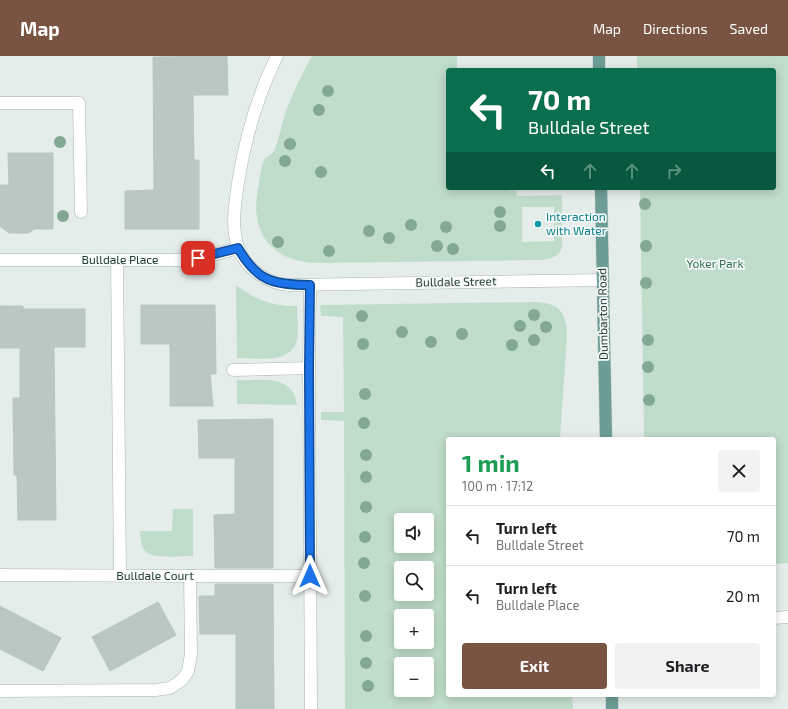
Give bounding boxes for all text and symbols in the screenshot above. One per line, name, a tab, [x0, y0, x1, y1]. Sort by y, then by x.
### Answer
text: Map	[20, 17, 60, 40]
text: Map	[593, 20, 621, 37]
text: Directions	[643, 20, 708, 37]
text: Saved	[730, 20, 768, 37]
text: 70 m	[528, 82, 591, 116]
icon: left	[462, 84, 514, 136]
text: Bulldale Street	[528, 116, 649, 138]
icon: left	[537, 160, 559, 182]
icon: ahead	[579, 160, 601, 182]
icon: ahead	[621, 160, 643, 182]
icon: right	[663, 160, 685, 182]
place label: Interaction with Water	[546, 209, 607, 237]
marker: Interaction with Water	[533, 219, 543, 229]
pin	[181, 241, 215, 275]
icon: arrive	[187, 247, 209, 269]
street label: Bulldale Place	[81, 252, 159, 266]
park label: Yoker Park	[686, 256, 744, 270]
street label: Dumbarton Road	[594, 268, 610, 360]
street label: Bulldale Street	[415, 273, 497, 289]
text: 1 min	[462, 448, 520, 477]
button: close	[718, 450, 760, 492]
text: 100 m · 17:12	[462, 478, 533, 494]
map controls	[394, 513, 434, 697]
button: sound	[394, 513, 434, 553]
text: Turn left	[496, 519, 557, 537]
icon: left	[462, 525, 484, 547]
text: 70 m	[727, 527, 760, 545]
text: Bulldale Street	[496, 537, 584, 553]
position arrow	[289, 555, 331, 597]
button: search	[394, 561, 434, 601]
street label: Bulldale Court	[116, 568, 194, 582]
text: Turn left	[496, 579, 557, 597]
icon: left	[462, 585, 484, 607]
text: 20 m	[726, 587, 760, 605]
text: Bulldale Place	[496, 597, 579, 613]
button: +	[394, 609, 434, 649]
button: Exit	[462, 643, 607, 689]
button: Share	[615, 643, 760, 689]
button: −	[394, 657, 434, 697]

